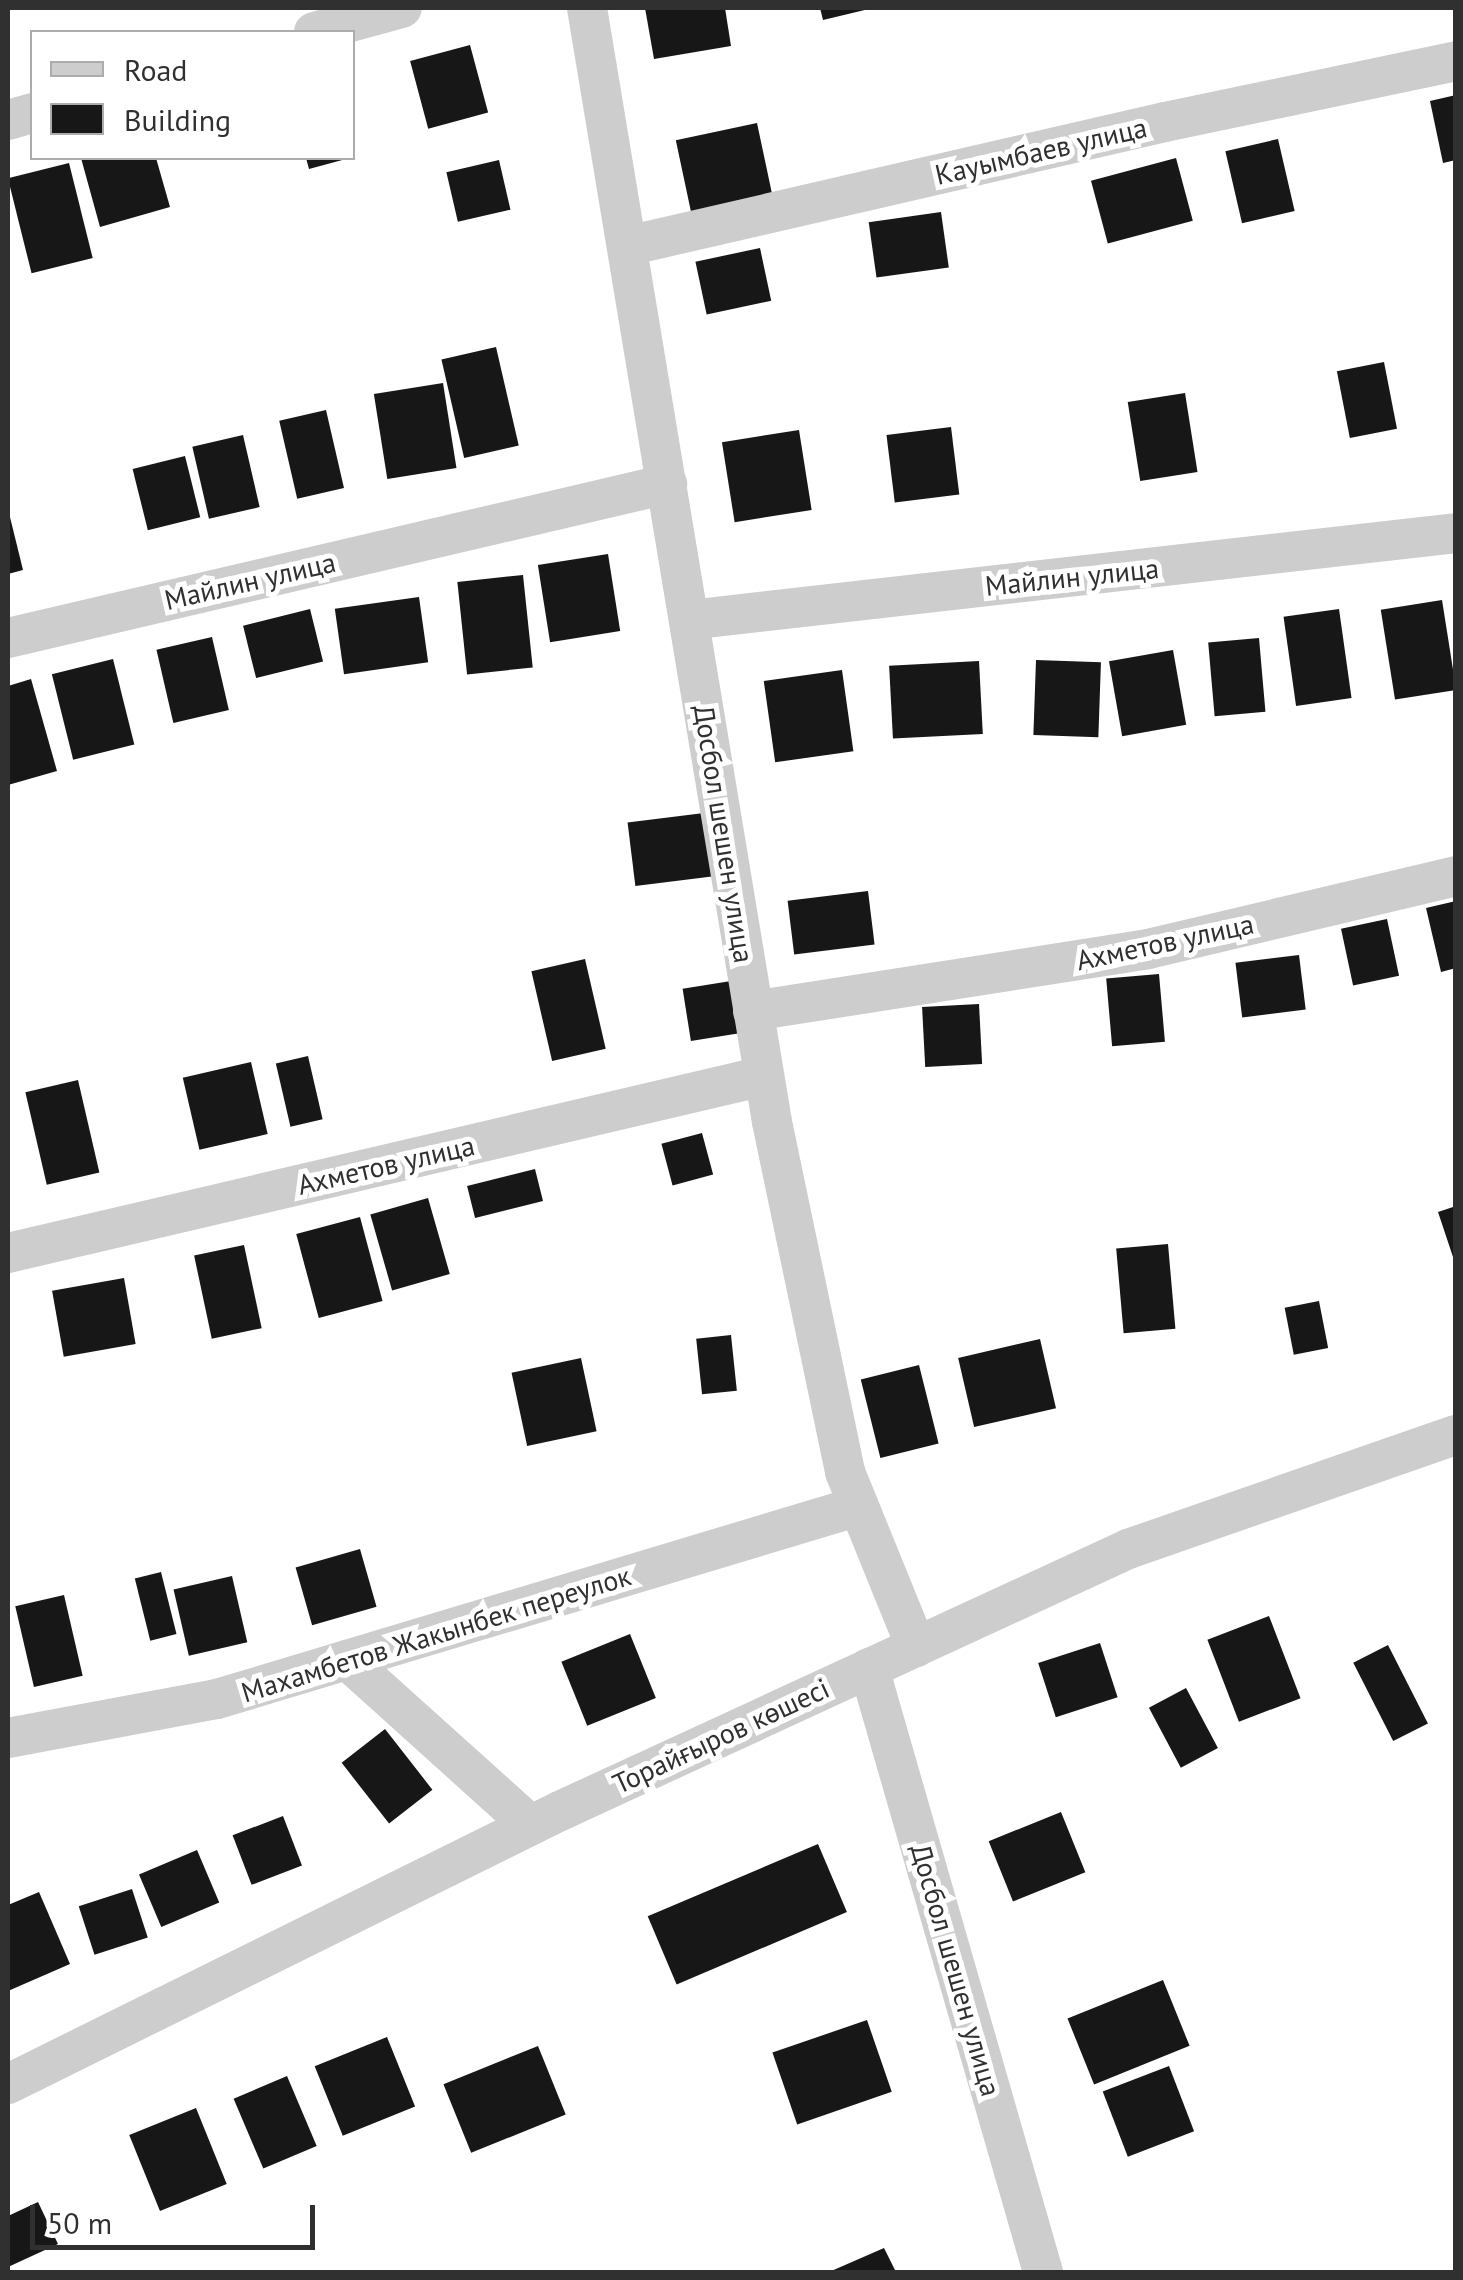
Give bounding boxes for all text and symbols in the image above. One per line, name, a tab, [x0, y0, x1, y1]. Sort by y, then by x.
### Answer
legend	[30, 30, 355, 160]
text: Road	[124, 50, 188, 89]
text: Building	[124, 100, 231, 139]
street label: Кауымбаев улица	[932, 110, 1150, 192]
street label: Майлин улица	[161, 545, 339, 617]
street label: Майлин улица	[983, 551, 1161, 603]
street label: Досбол шешен улица	[687, 703, 761, 965]
street label: Ахметов улица	[1073, 907, 1257, 977]
street label: Ахметов улица	[294, 1128, 478, 1202]
street label: Махамбетов Жакынбек переулок	[237, 1559, 635, 1709]
street label: Торайғыров көшесі	[607, 1671, 835, 1801]
street label: Досбол шешен улица	[904, 1840, 1008, 2100]
scale bar	[35, 2185, 320, 2247]
text: 50 m	[47, 2203, 112, 2242]

